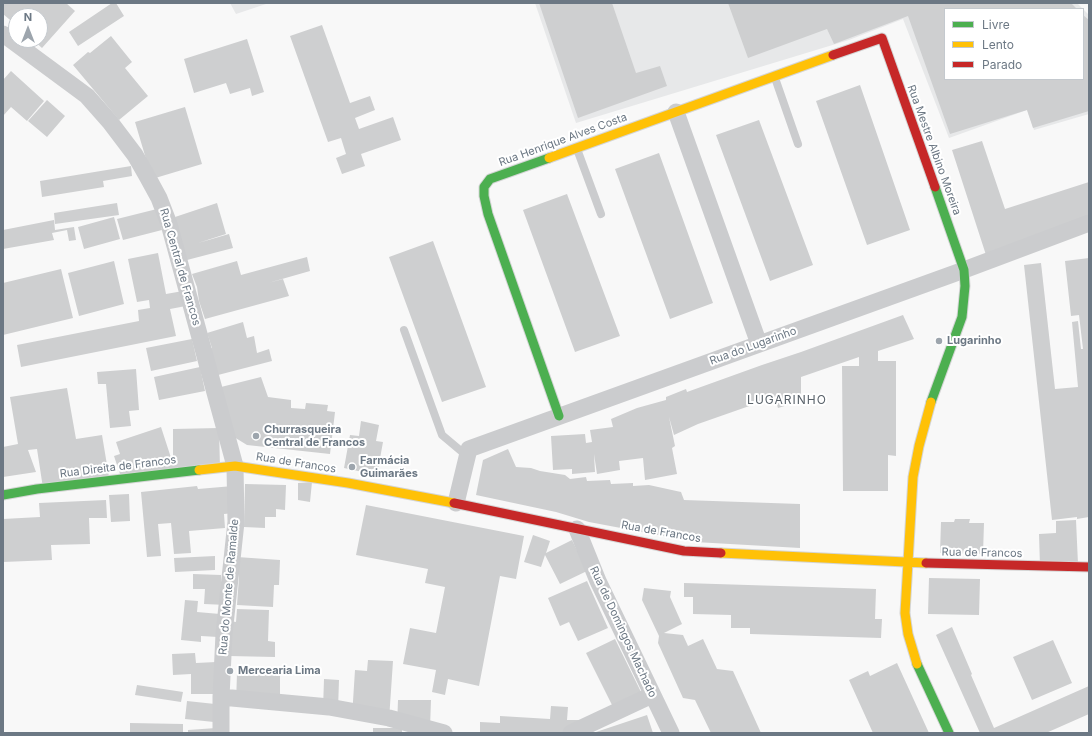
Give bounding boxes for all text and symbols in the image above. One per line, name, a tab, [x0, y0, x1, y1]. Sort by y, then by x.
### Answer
north arrow	[8, 8, 48, 48]
legend	[944, 8, 1084, 80]
text: N	[24, 10, 32, 24]
text: Livre	[982, 17, 1010, 32]
text: Lento	[982, 37, 1014, 52]
text: Parado	[982, 57, 1022, 72]
street label: Rua Mestre Albino Moreira	[904, 83, 964, 217]
street label: Rua Henrique Alves Costa	[497, 111, 629, 169]
street label: Rua Central de Francos	[157, 207, 203, 327]
street label: Rua do Lugarinho	[708, 324, 798, 368]
place label: Lugarinho	[947, 334, 1001, 348]
marker: Lugarinho	[934, 336, 944, 346]
district label: LUGARINHO	[747, 393, 827, 407]
place label: Churrasqueira Central de Francos	[264, 423, 365, 449]
marker: Churrasqueira Central de Francos	[251, 431, 261, 441]
street label: Rua de Francos	[255, 450, 337, 476]
street label: Rua Direita de Francos	[59, 453, 177, 481]
place label: Farmácia Guimarães	[360, 454, 418, 480]
marker: Farmácia Guimarães	[347, 462, 357, 472]
street label: Rua do Monte de Ramalde	[216, 518, 242, 656]
street label: Rua de Francos	[620, 518, 702, 546]
street label: Rua de Francos	[942, 546, 1022, 560]
street label: Rua de Domingos Machado	[587, 564, 659, 700]
place label: Mercearia Lima	[238, 664, 321, 678]
marker: Mercearia Lima	[225, 666, 235, 676]

